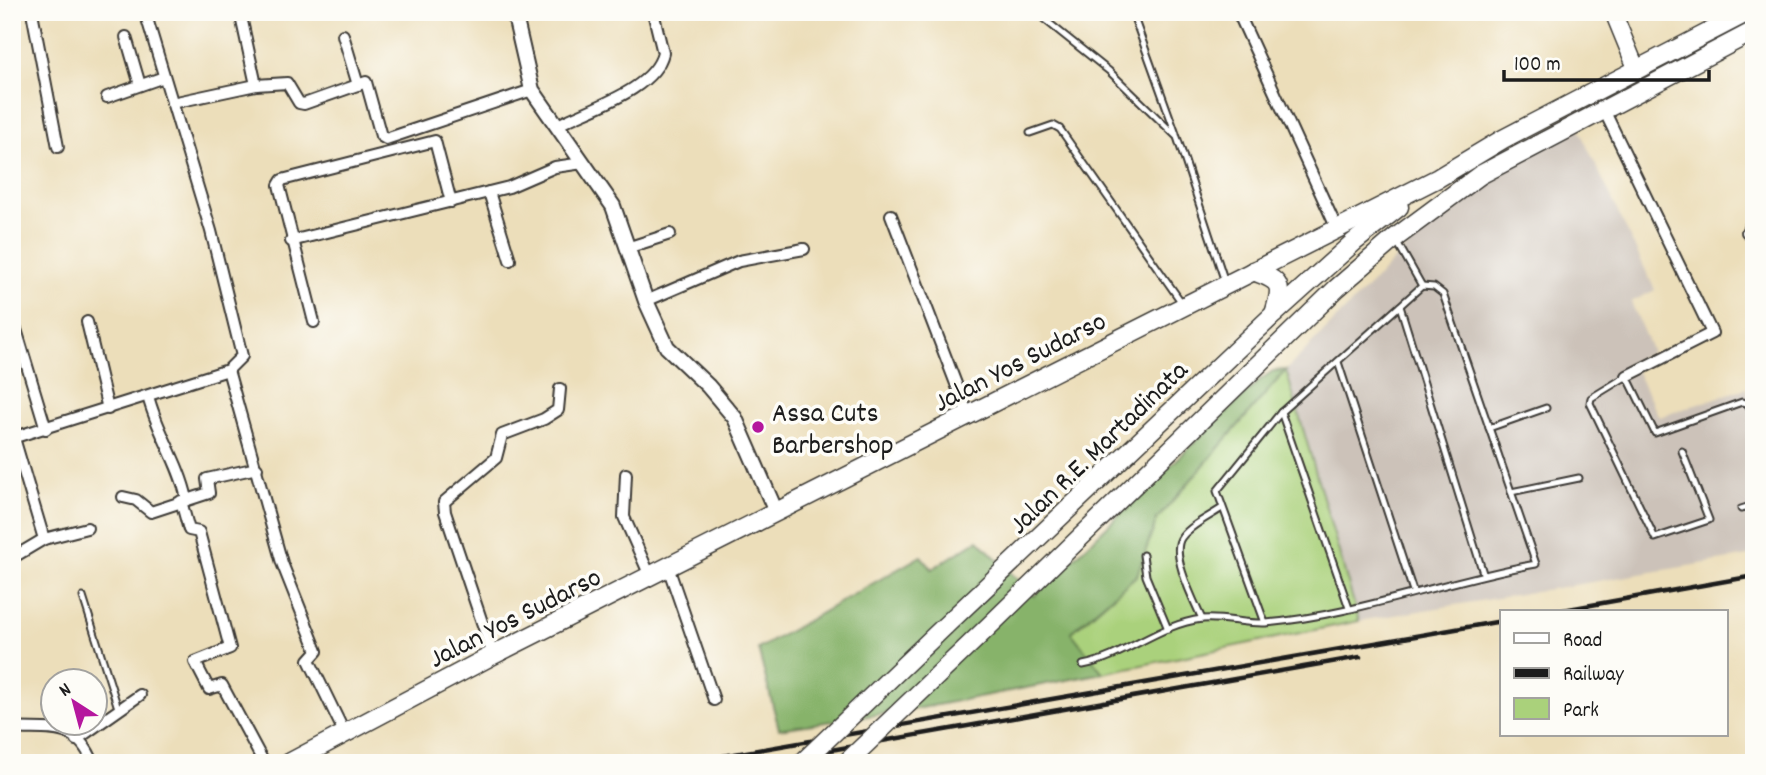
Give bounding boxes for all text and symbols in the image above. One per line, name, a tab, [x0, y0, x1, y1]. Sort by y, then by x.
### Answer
scale bar	[1504, 38, 1708, 82]
text: 100 m	[1514, 51, 1561, 81]
street label: Jalan Yos Sudarso	[928, 304, 1114, 425]
street label: Jalan R.E. Martadinata	[1002, 353, 1200, 546]
place label: Assa Cuts Barbershop	[772, 396, 894, 468]
marker: Assa Cuts Barbershop	[750, 419, 766, 435]
street label: Jalan Yos Sudarso	[423, 560, 609, 681]
legend	[1500, 610, 1728, 736]
text: Road	[1563, 627, 1602, 657]
text: Railway	[1563, 661, 1624, 691]
north arrow	[38, 666, 108, 736]
text: N	[54, 677, 78, 705]
text: Park	[1563, 697, 1599, 727]

